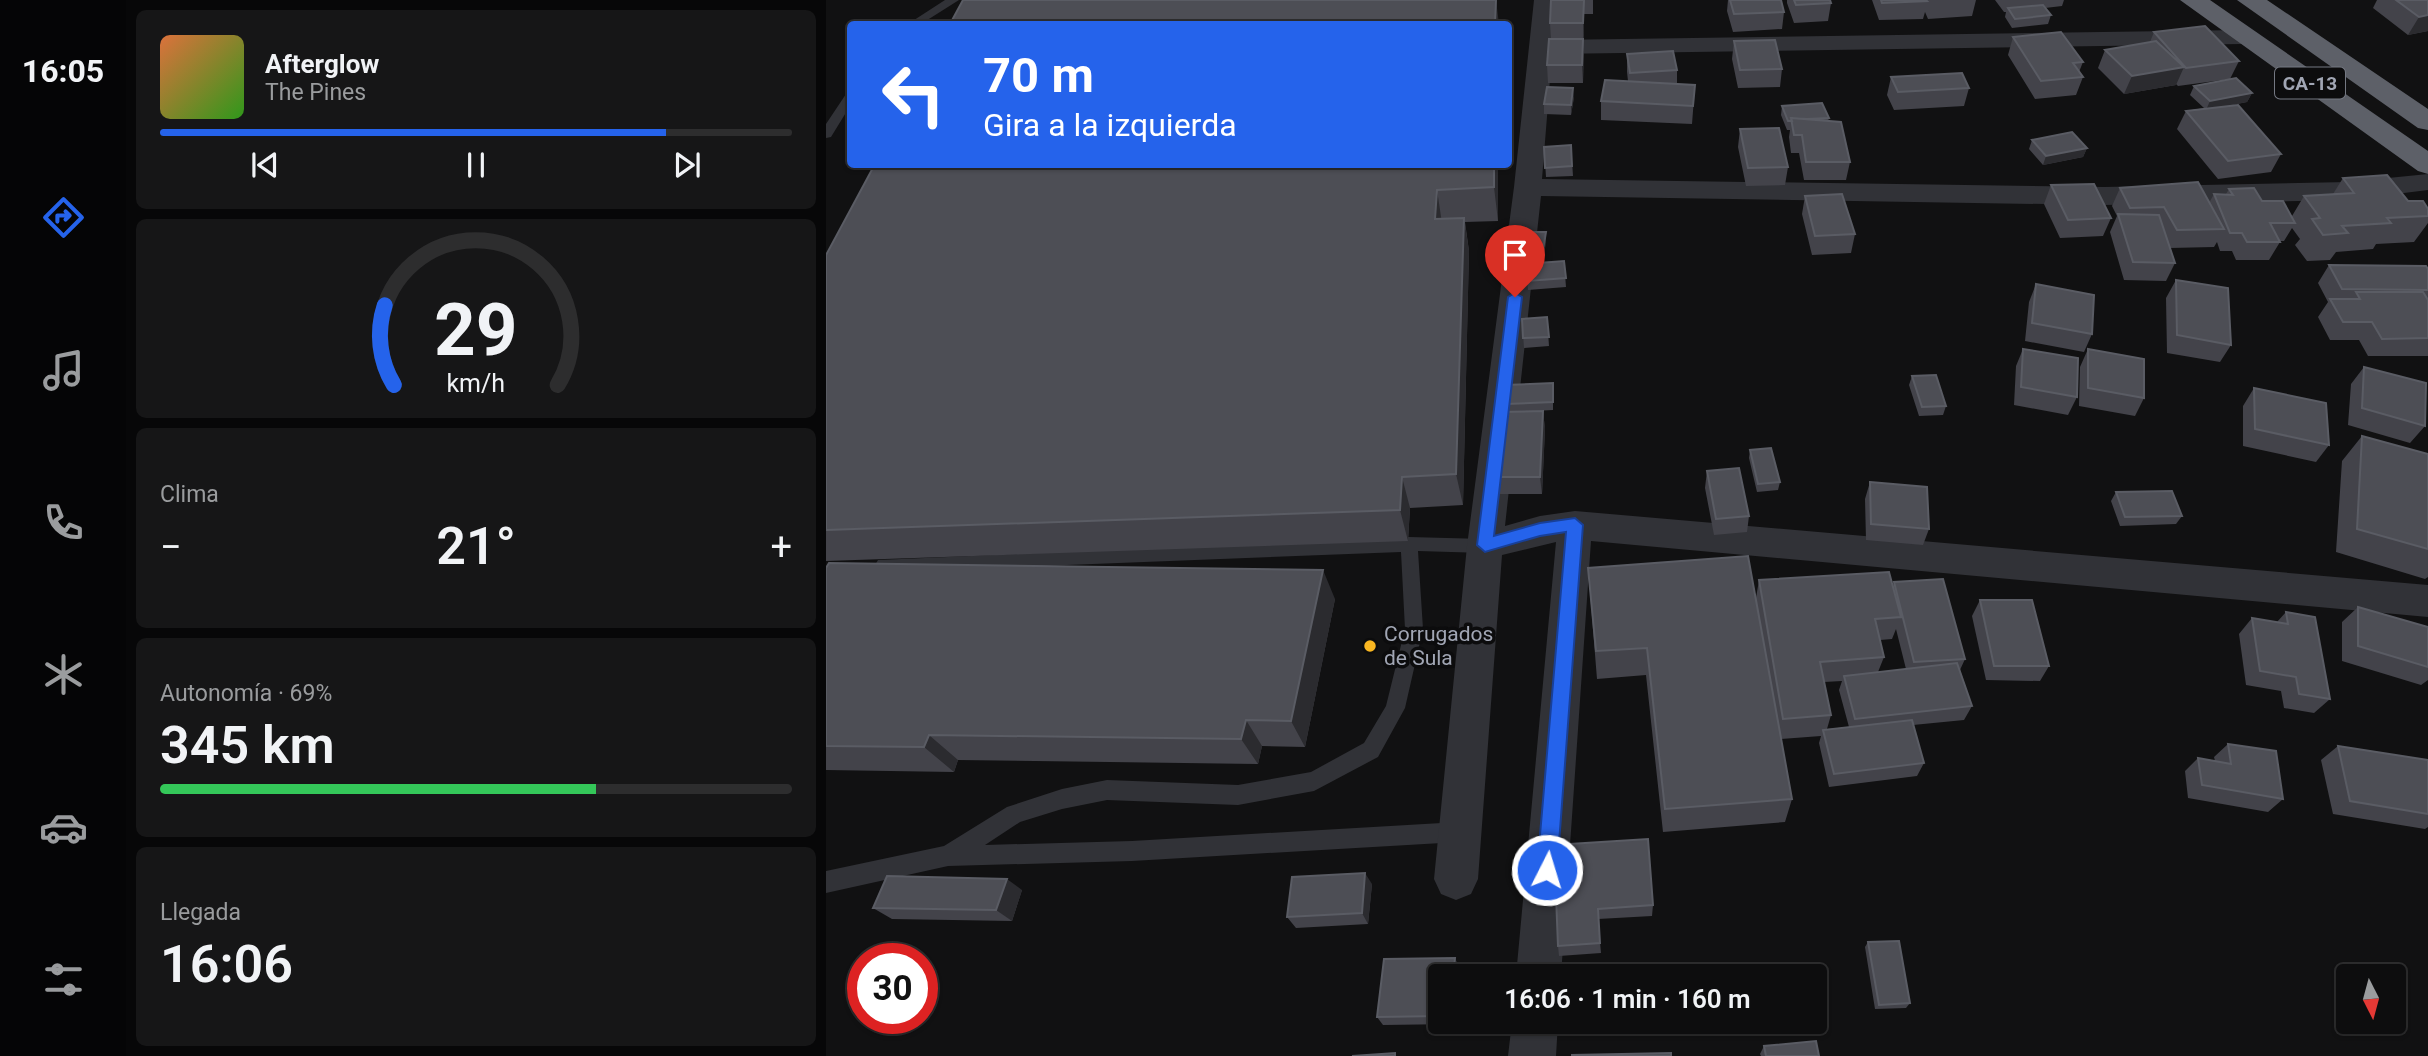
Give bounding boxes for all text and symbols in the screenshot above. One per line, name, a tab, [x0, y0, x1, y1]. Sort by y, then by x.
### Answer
text: 70 m	[983, 47, 1094, 104]
text: Afterglow	[265, 49, 379, 79]
icon: left	[868, 49, 959, 140]
text: 16:05	[22, 52, 104, 90]
road number: CA-13	[2275, 68, 2345, 99]
text: The Pines	[265, 79, 366, 106]
text: Gira a la izquierda	[983, 106, 1237, 144]
icon: previous	[246, 146, 284, 184]
icon: pause	[457, 146, 495, 184]
icon: next	[668, 146, 706, 184]
icon: directions	[39, 193, 88, 242]
pin	[1485, 225, 1545, 297]
icon: arrive	[1496, 236, 1534, 274]
text: 29	[434, 287, 518, 373]
icon: music	[39, 346, 88, 395]
text: km/h	[447, 369, 505, 398]
text: Clima	[160, 481, 219, 508]
icon: phone	[39, 498, 88, 547]
text: 21°	[436, 516, 516, 577]
text: −	[160, 525, 182, 569]
text: +	[770, 525, 792, 569]
place label: Corrugados de Sula	[1384, 622, 1493, 670]
marker: Corrugados de Sula	[1362, 638, 1378, 654]
icon: climate	[39, 650, 88, 699]
text: Autonomía · 69%	[160, 680, 332, 707]
text: 345 km	[160, 715, 335, 776]
icon: car	[39, 803, 88, 852]
position arrow	[1510, 833, 1584, 907]
text: Llegada	[160, 899, 241, 926]
text: 16:06	[160, 934, 293, 995]
speed limit sign: 30	[847, 943, 938, 1034]
icon: filters	[39, 955, 88, 1004]
north arrow	[2336, 964, 2406, 1034]
map controls	[2336, 964, 2406, 1034]
text: 16:06 · 1 min · 160 m	[1504, 984, 1751, 1014]

